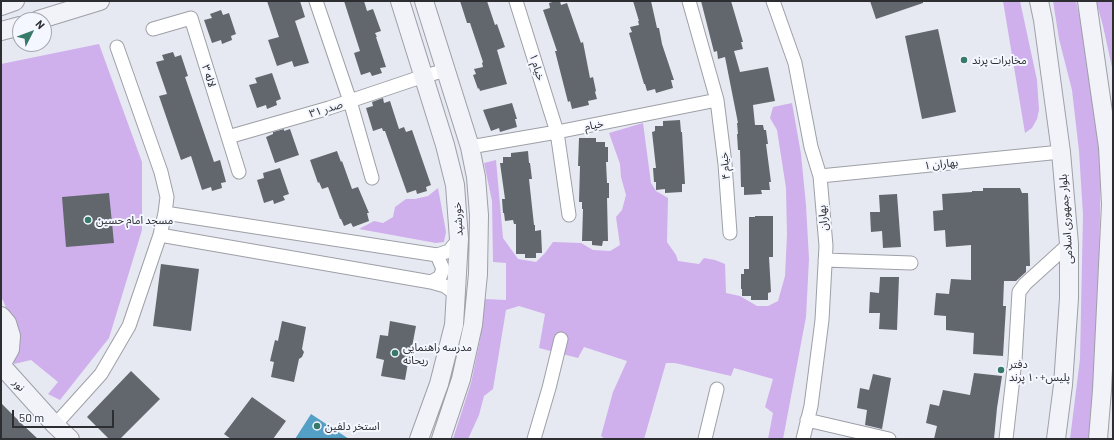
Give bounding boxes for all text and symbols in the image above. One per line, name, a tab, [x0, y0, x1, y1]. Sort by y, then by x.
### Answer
north arrow	[12, 12, 52, 52]
text: N	[33, 17, 48, 31]
street label: خیام ۱	[527, 52, 547, 82]
place label: مخابرات پرند	[972, 53, 1027, 67]
marker: مخابرات پرند	[959, 55, 969, 65]
street label: لاله ۳	[199, 63, 219, 89]
street label: صدر ۳۱	[308, 98, 344, 120]
street label: خیام	[583, 117, 605, 133]
street label: خیام ۴	[717, 152, 733, 180]
street label: بهاران ۱	[923, 156, 959, 172]
street label: بلوار جمهوری اسلامی	[1056, 174, 1076, 264]
street label: خورشید	[450, 202, 466, 236]
street label: بهاران	[815, 205, 831, 231]
place label: مسجد امام‌ حسین	[96, 213, 173, 227]
marker: مسجد امام‌ حسین	[83, 215, 93, 225]
place label: مدرسه راهنمایی ریحانه	[403, 340, 472, 366]
marker: مدرسه راهنمایی ریحانه	[390, 348, 400, 358]
place label: دفتر پلیس+۱۰ پرند	[1009, 357, 1070, 383]
marker: دفتر پلیس+۱۰ پرند	[996, 365, 1006, 375]
street label: نور	[10, 376, 28, 394]
scale bar	[14, 402, 116, 428]
text: 50 m	[19, 410, 44, 424]
place label: استخر دلفین	[325, 419, 380, 433]
marker: استخر دلفین	[312, 421, 322, 431]

